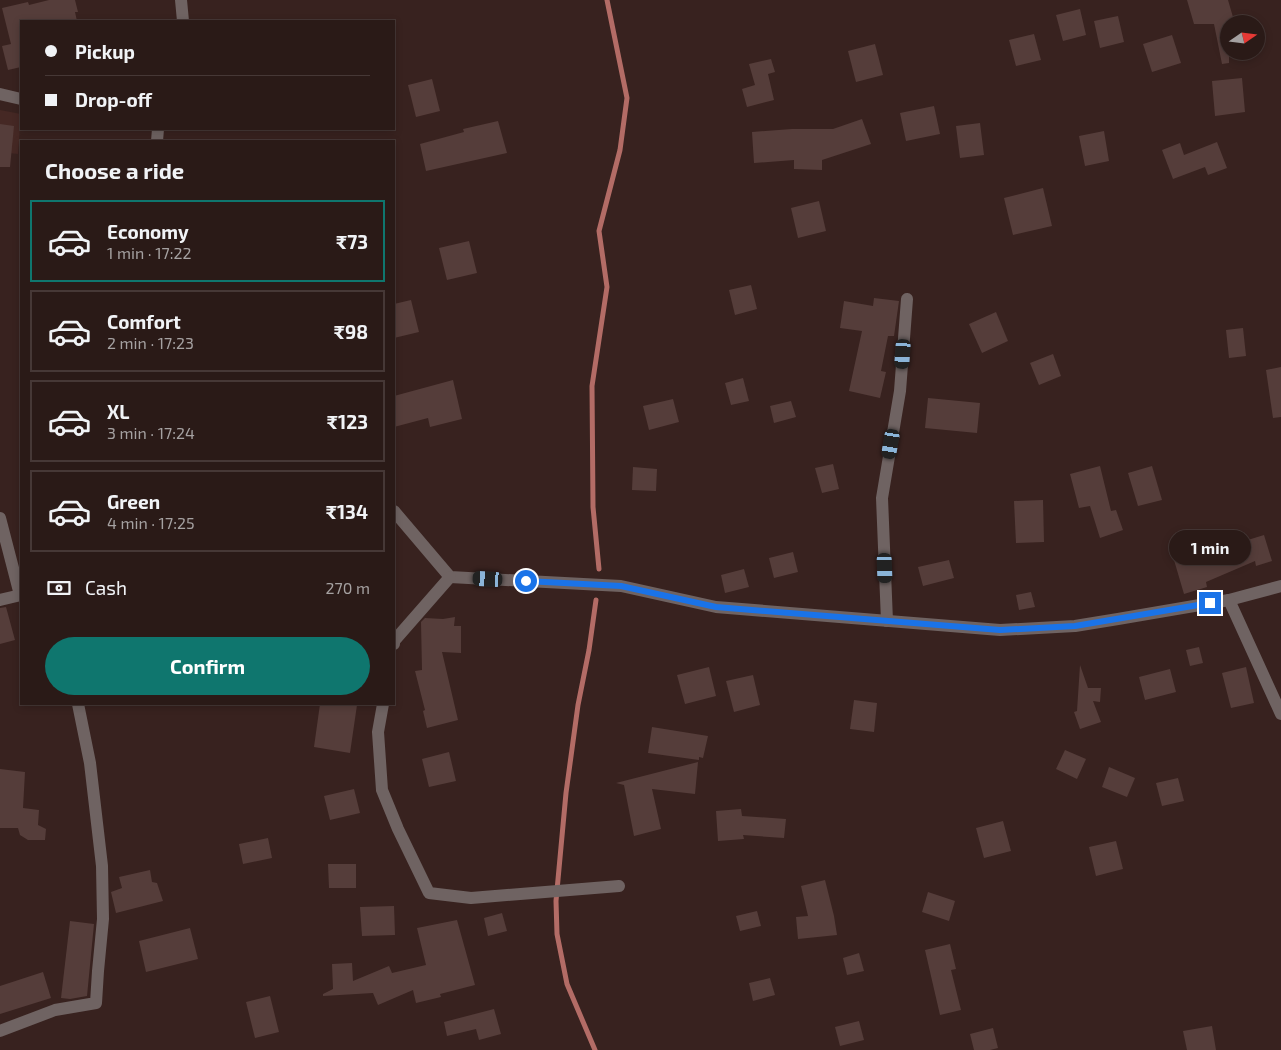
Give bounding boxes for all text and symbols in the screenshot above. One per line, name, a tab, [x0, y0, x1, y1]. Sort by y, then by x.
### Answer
north arrow	[1220, 15, 1265, 60]
map controls	[1220, 15, 1265, 60]
text: Pickup	[75, 40, 135, 63]
text: Drop-off	[75, 88, 152, 111]
text: Choose a ride	[45, 157, 184, 183]
icon: car	[47, 219, 92, 264]
text: Economy	[107, 220, 189, 243]
text: ₹73	[336, 230, 368, 253]
text: 1 min · 17:22	[107, 243, 191, 262]
icon: car	[47, 309, 92, 354]
text: Comfort	[107, 310, 181, 333]
text: ₹98	[334, 320, 368, 343]
text: 2 min · 17:23	[107, 333, 194, 352]
car	[894, 339, 911, 369]
icon: car	[47, 399, 92, 444]
text: XL	[107, 400, 129, 423]
text: ₹123	[327, 410, 368, 433]
text: 3 min · 17:24	[107, 423, 195, 442]
car	[881, 428, 900, 460]
icon: car	[47, 489, 92, 534]
text: Green	[107, 490, 160, 513]
text: ₹134	[326, 500, 368, 523]
text: 4 min · 17:25	[107, 513, 195, 532]
callout: 1 min	[1169, 530, 1251, 566]
text: 1 min	[1191, 538, 1229, 557]
car	[876, 553, 893, 583]
route start	[515, 570, 537, 592]
car	[472, 571, 503, 587]
icon: cash	[45, 574, 73, 602]
text: Cash	[85, 576, 127, 599]
text: 270 m	[326, 578, 370, 597]
route end	[1199, 592, 1221, 614]
button: Confirm	[45, 637, 370, 695]

